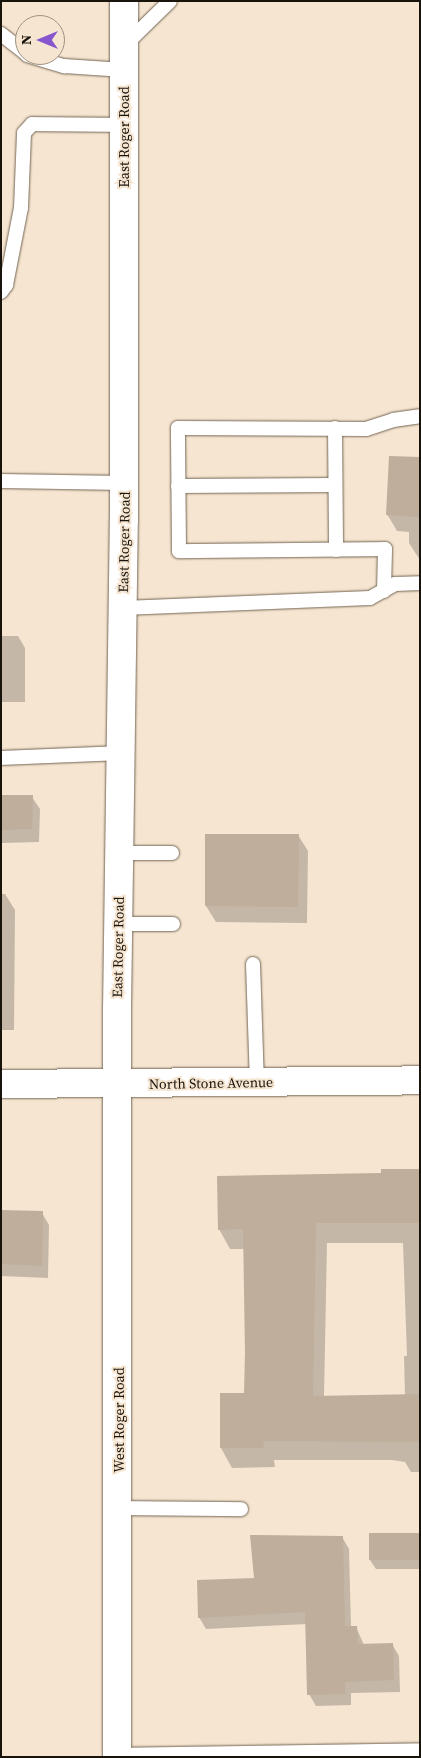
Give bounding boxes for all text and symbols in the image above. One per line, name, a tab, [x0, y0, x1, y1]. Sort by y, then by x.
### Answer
north arrow	[15, 15, 65, 65]
text: N	[16, 35, 36, 45]
street label: East Roger Road	[116, 86, 132, 188]
street label: East Roger Road	[115, 491, 133, 593]
street label: East Roger Road	[109, 896, 127, 998]
street label: North Stone Avenue	[149, 1074, 273, 1092]
street label: West Roger Road	[111, 1367, 127, 1473]

